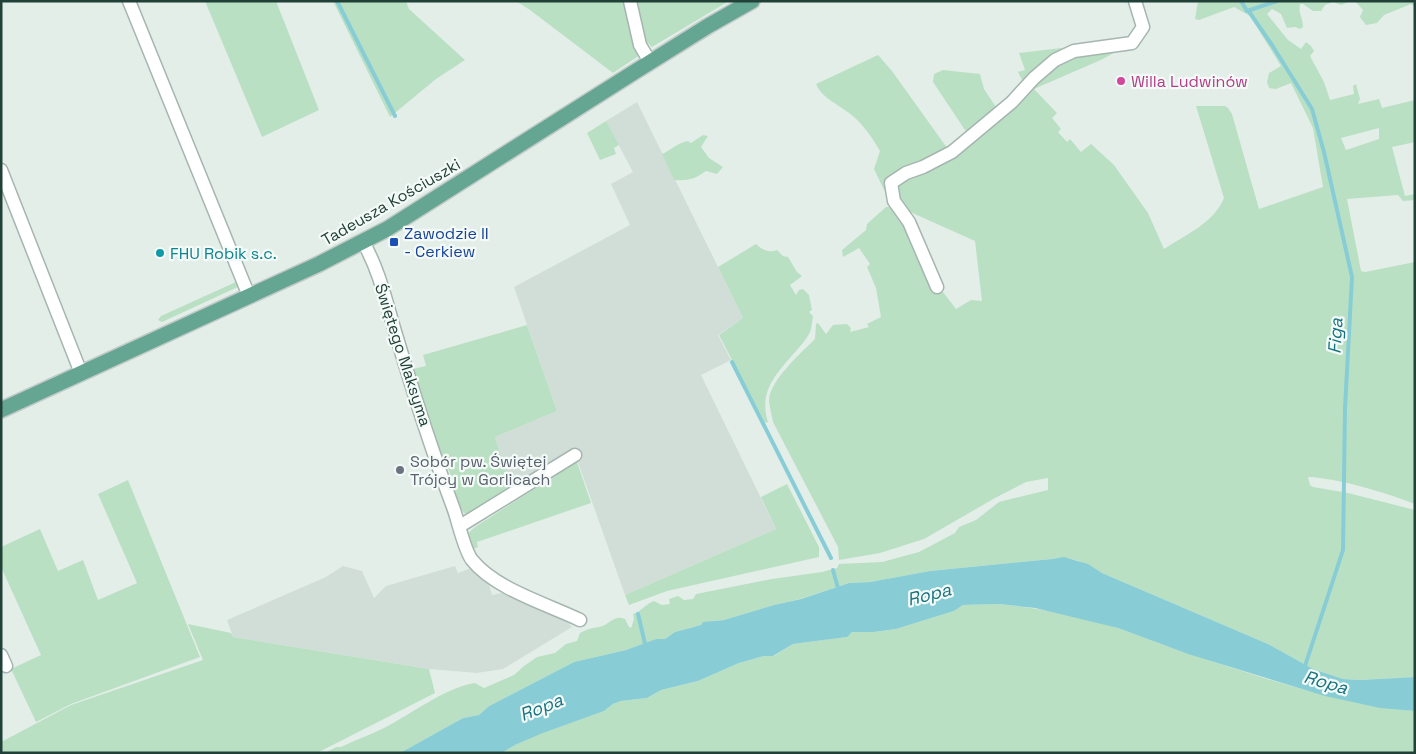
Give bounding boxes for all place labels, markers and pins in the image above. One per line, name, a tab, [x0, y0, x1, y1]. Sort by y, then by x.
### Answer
place label: Willa Ludwinów	[1131, 71, 1248, 92]
marker: Willa Ludwinów	[1115, 75, 1127, 87]
place label: Zawodzie II - Cerkiew	[404, 223, 489, 262]
marker: Zawodzie II - Cerkiew	[388, 236, 400, 248]
place label: FHU Robik s.c.	[170, 243, 277, 264]
marker: FHU Robik s.c.	[154, 247, 166, 259]
place label: Sobór pw. Świętej Trójcy w Gorlicach	[410, 451, 550, 490]
marker: Sobór pw. Świętej Trójcy w Gorlicach	[394, 464, 406, 476]

